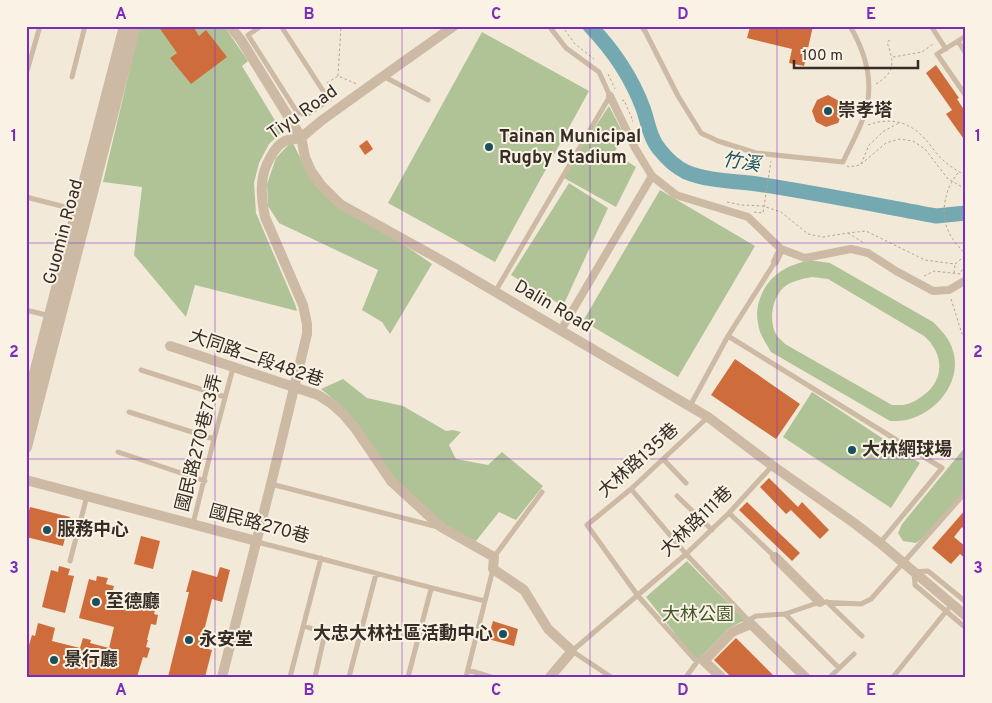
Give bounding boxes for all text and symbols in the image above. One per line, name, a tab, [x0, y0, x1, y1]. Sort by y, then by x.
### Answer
text: A	[115, 5, 127, 25]
text: B	[303, 5, 315, 25]
text: C	[491, 5, 501, 25]
text: D	[677, 5, 689, 25]
text: E	[866, 5, 876, 25]
scale bar	[794, 38, 918, 70]
text: 100 m	[802, 47, 843, 66]
street label: Tiyu Road	[263, 80, 343, 146]
place label: 崇孝塔	[838, 100, 892, 123]
marker: 崇孝塔	[822, 105, 834, 117]
place label: Tainan Municipal Rugby Stadium	[499, 126, 641, 170]
text: 1	[11, 127, 17, 147]
text: 1	[975, 127, 981, 147]
marker: Tainan Municipal Rugby Stadium	[483, 141, 495, 153]
water label: 竹溪	[720, 148, 765, 178]
street label: Guomin Road	[39, 177, 89, 287]
street label: Dalin Road	[510, 275, 596, 339]
street label: 大同路二段482巷	[186, 325, 326, 393]
text: 2	[9, 343, 19, 363]
text: 2	[973, 343, 983, 363]
street label: 國民路270巷73弄	[172, 372, 228, 514]
street label: 大林路135巷	[594, 419, 684, 503]
place label: 大林網球場	[862, 439, 952, 462]
marker: 大林網球場	[846, 444, 858, 456]
street label: 大林路111巷	[656, 482, 738, 562]
street label: 國民路270巷	[206, 501, 312, 549]
place label: 服務中心	[57, 519, 129, 542]
marker: 服務中心	[41, 524, 53, 536]
text: 3	[9, 559, 19, 579]
text: 3	[973, 559, 983, 579]
place label: 至德廳	[106, 591, 160, 614]
marker: 至德廳	[90, 596, 102, 608]
park label: 大林公園	[662, 604, 734, 627]
place label: 大忠大林社區活動中心	[313, 623, 493, 646]
marker: 大忠大林社區活動中心	[497, 628, 509, 640]
place label: 永安堂	[199, 629, 253, 652]
marker: 永安堂	[183, 634, 195, 646]
place label: 景行廳	[64, 648, 118, 672]
marker: 景行廳	[48, 654, 60, 666]
text: A	[115, 681, 127, 701]
text: B	[303, 681, 315, 701]
text: C	[491, 681, 501, 701]
text: D	[677, 681, 689, 701]
text: E	[866, 681, 876, 701]

